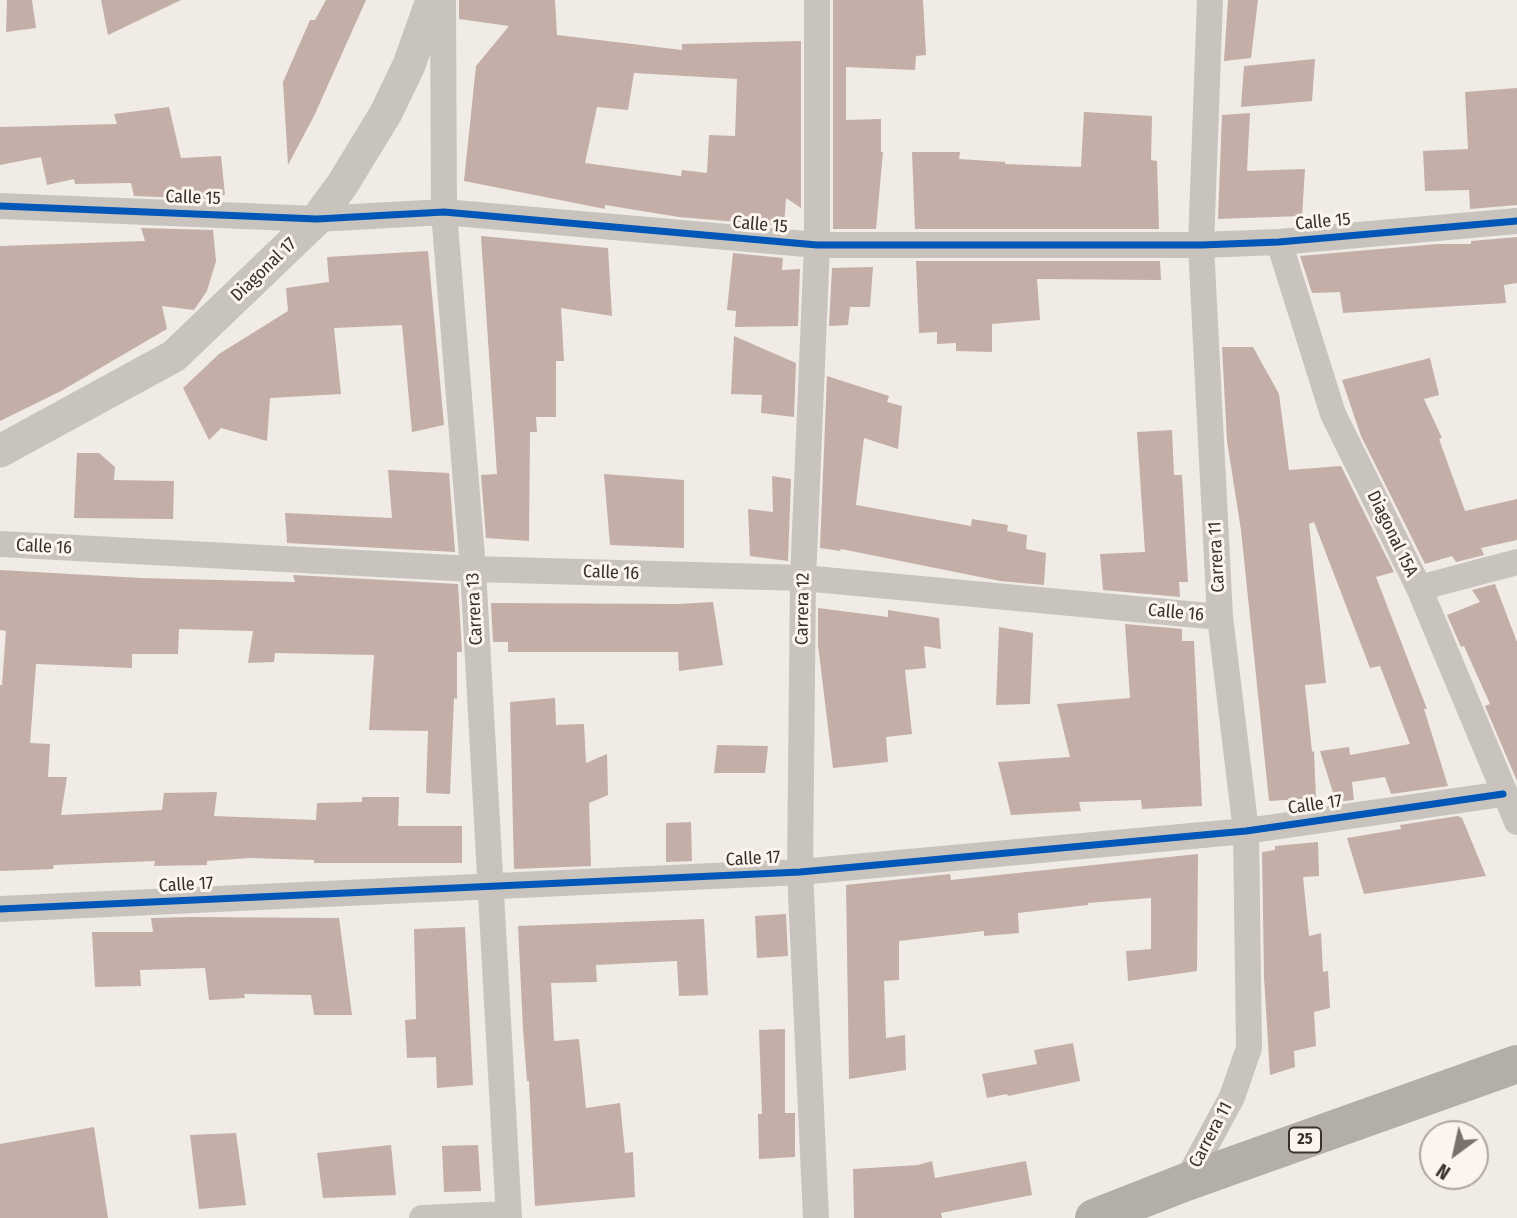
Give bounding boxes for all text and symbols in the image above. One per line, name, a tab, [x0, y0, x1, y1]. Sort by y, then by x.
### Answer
street label: Calle 15	[165, 186, 221, 210]
street label: Calle 15	[1294, 209, 1352, 235]
street label: Calle 15	[731, 212, 789, 238]
street label: Diagonal 17	[227, 234, 301, 306]
street label: Diagonal 15A	[1362, 487, 1422, 581]
street label: Carrera 11	[1204, 521, 1230, 593]
street label: Calle 16	[15, 535, 73, 559]
street label: Calle 16	[583, 561, 639, 585]
street label: Carrera 13	[462, 572, 488, 646]
street label: Carrera 12	[792, 573, 814, 645]
street label: Calle 16	[1147, 600, 1205, 626]
street label: Calle 17	[1287, 791, 1343, 819]
street label: Calle 17	[725, 847, 781, 871]
street label: Calle 17	[158, 873, 214, 897]
street label: Carrera 11	[1185, 1098, 1237, 1172]
north arrow	[1419, 1120, 1489, 1190]
road number: 25	[1289, 1128, 1321, 1152]
text: N	[1432, 1159, 1454, 1184]

